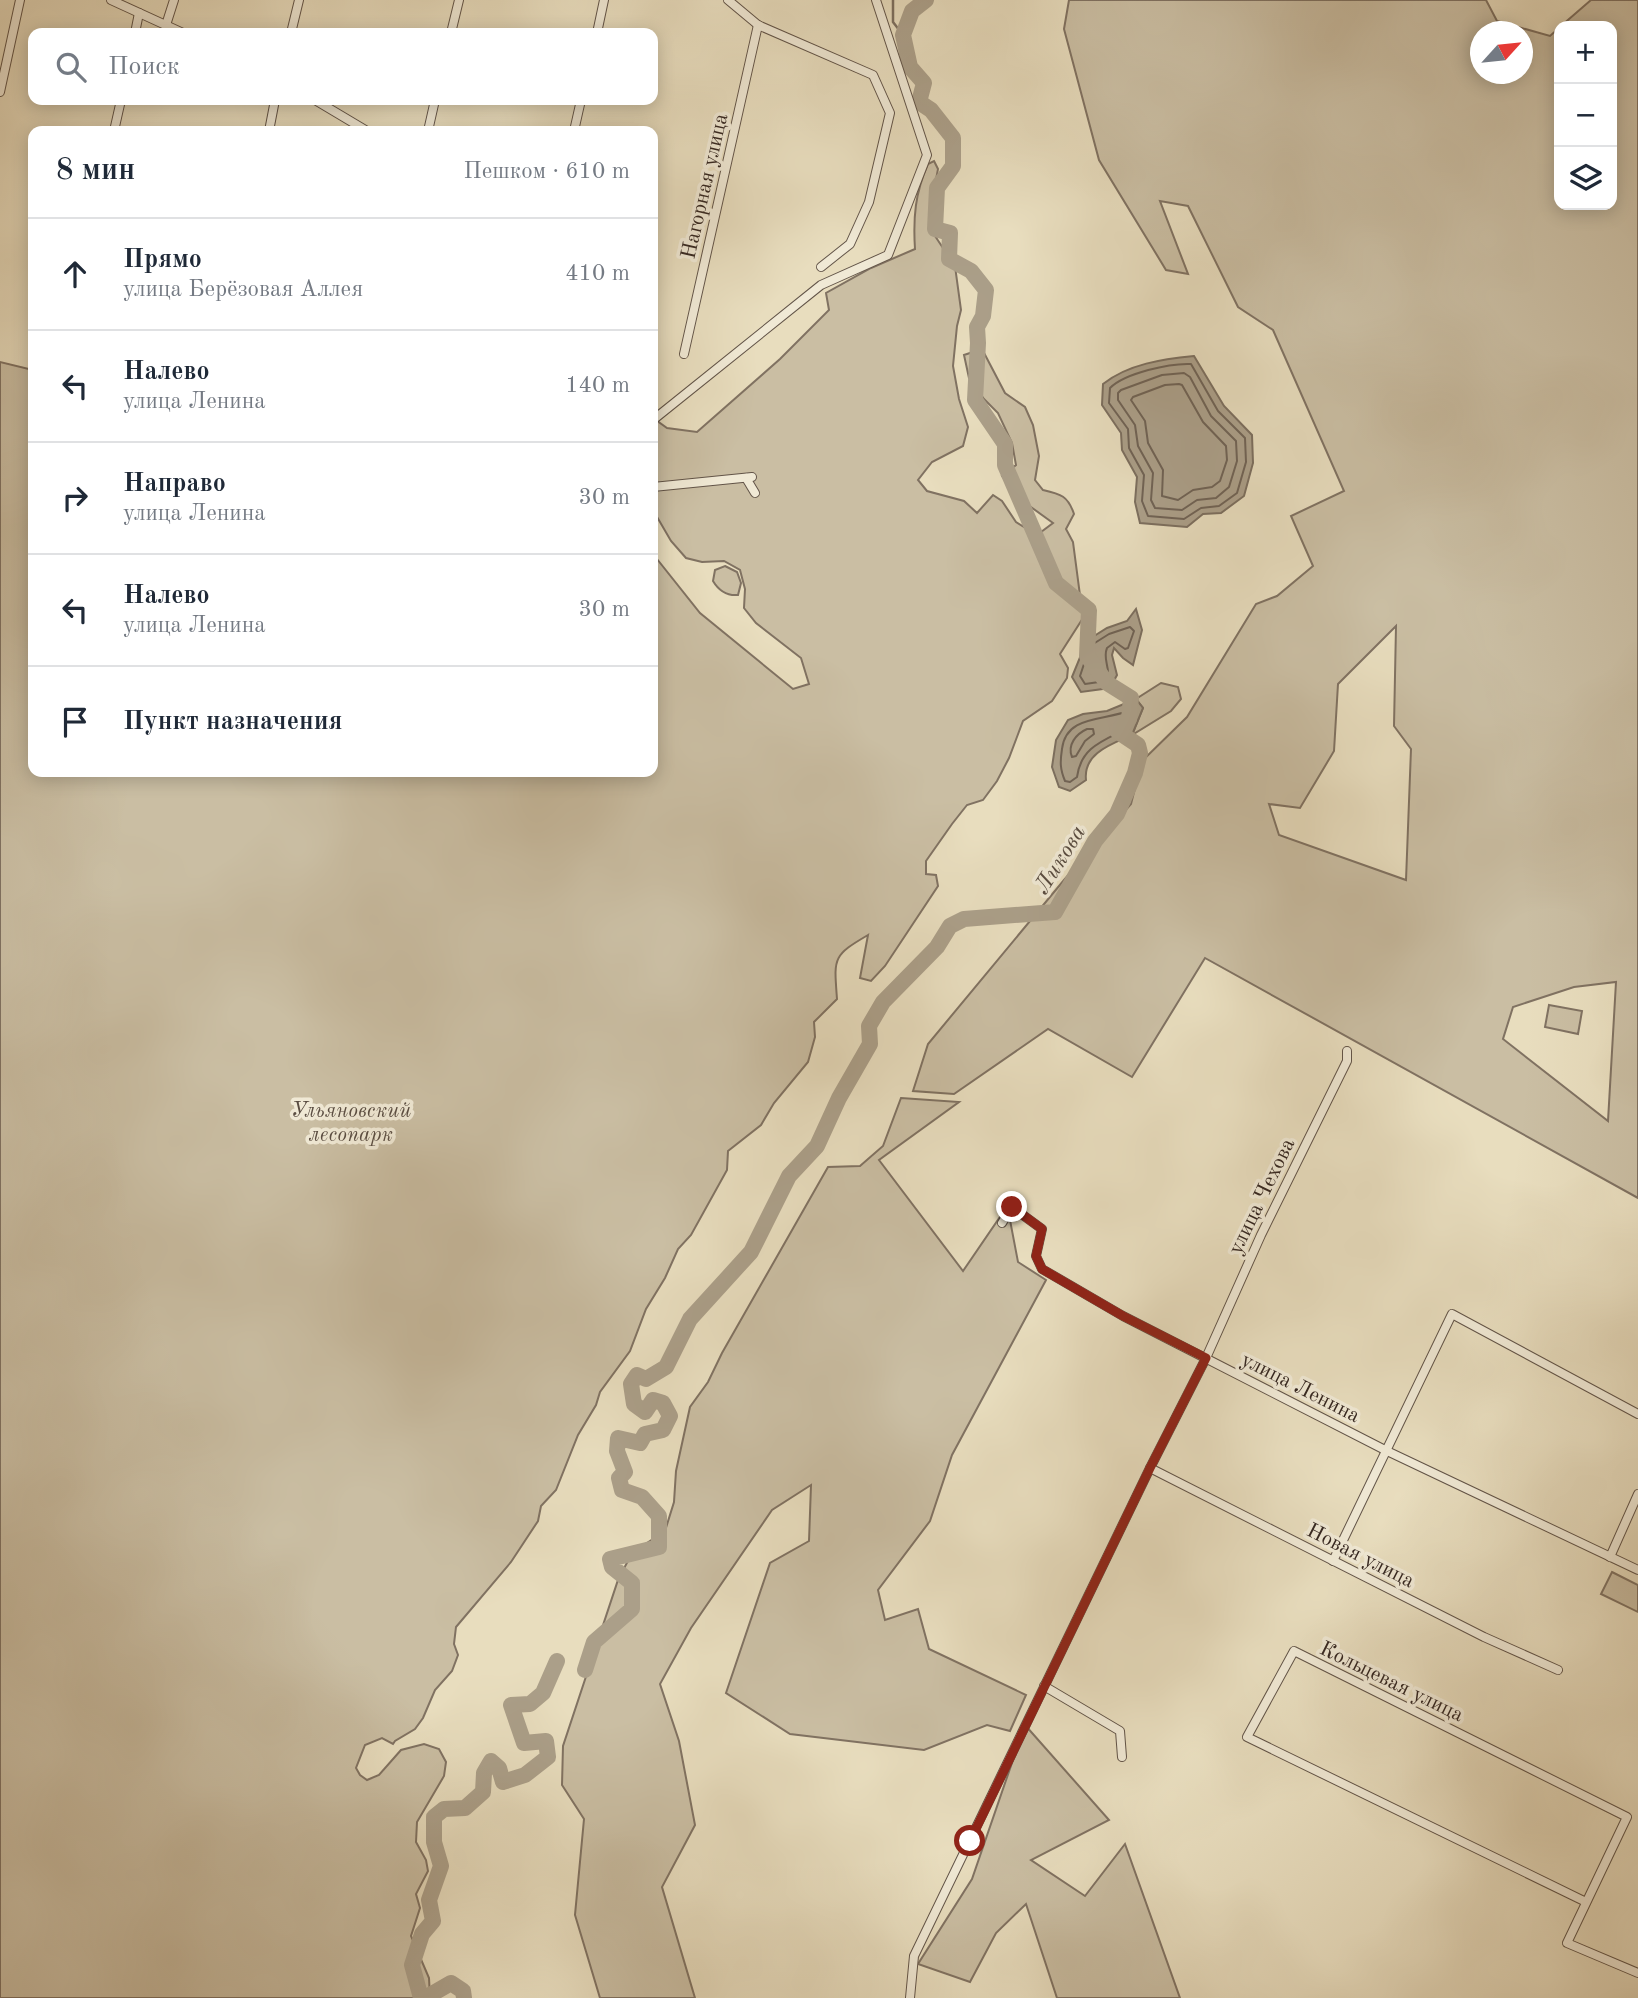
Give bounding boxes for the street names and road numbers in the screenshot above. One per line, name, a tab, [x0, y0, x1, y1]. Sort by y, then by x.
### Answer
street label: Нагорная улица	[679, 112, 732, 261]
street label: улица Чехова	[1225, 1135, 1299, 1258]
street label: улица Ленина	[1238, 1349, 1363, 1427]
street label: Новая улица	[1303, 1520, 1418, 1592]
street label: Кольцевая улица	[1316, 1638, 1467, 1726]

